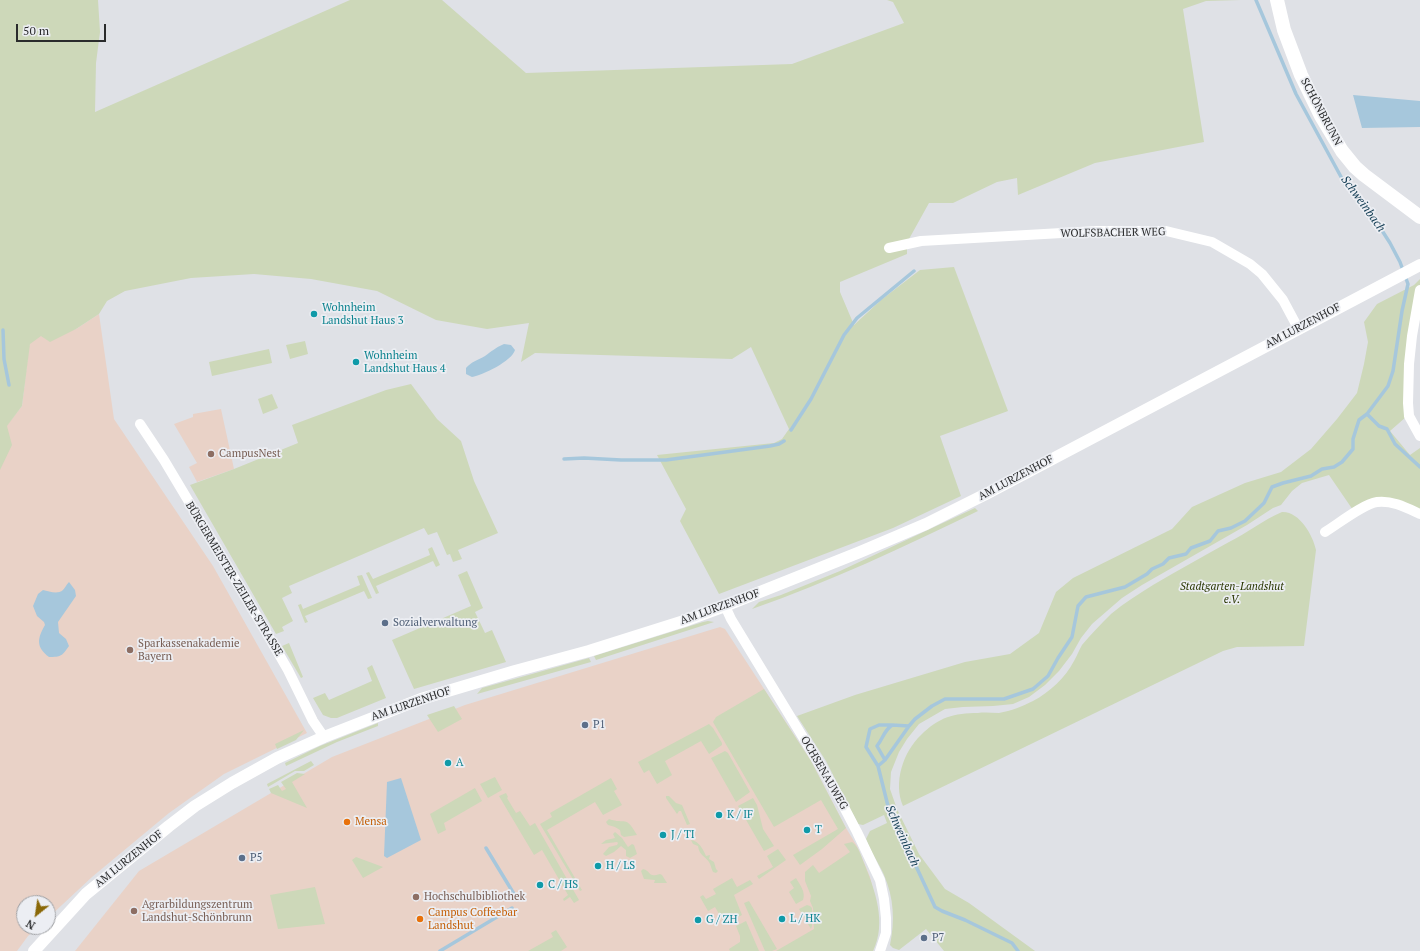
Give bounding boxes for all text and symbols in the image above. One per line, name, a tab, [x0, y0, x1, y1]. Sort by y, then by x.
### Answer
scale bar	[18, 16, 108, 42]
text: 50 m	[23, 23, 49, 38]
street label: SCHÖNBRUNN	[1298, 76, 1344, 148]
water label: Schweinbach	[1338, 173, 1388, 235]
street label: WOLFSBACHER WEG	[1060, 225, 1166, 241]
place label: Wohnheim Landshut Haus 3	[322, 301, 404, 327]
street label: AM LURZENHOF	[1263, 301, 1343, 351]
marker: Wohnheim Landshut Haus 3	[309, 309, 319, 319]
place label: Wohnheim Landshut Haus 4	[364, 349, 446, 375]
marker: Wohnheim Landshut Haus 4	[351, 357, 361, 367]
place label: CampusNest	[219, 447, 281, 461]
marker: CampusNest	[206, 449, 216, 459]
street label: AM LURZENHOF	[976, 453, 1056, 503]
street label: BÜRGERMEISTER-ZEILER-STRASSE	[183, 499, 285, 659]
park label: Stadtgarten-Landshut e.V.	[1180, 580, 1284, 606]
street label: AM LURZENHOF	[679, 587, 761, 627]
place label: Sozialverwaltung	[393, 616, 477, 630]
marker: Sozialverwaltung	[380, 618, 390, 628]
place label: Sparkassenakademie Bayern	[138, 637, 239, 663]
marker: Sparkassenakademie Bayern	[125, 645, 135, 655]
street label: AM LURZENHOF	[369, 684, 453, 724]
place label: P1	[593, 718, 605, 732]
marker: P1	[580, 720, 590, 730]
street label: OCHSENAUWEG	[798, 734, 850, 812]
place label: A	[456, 756, 464, 770]
marker: A	[443, 758, 453, 768]
water label: Schweinbach	[882, 803, 922, 869]
place label: K / IF	[727, 808, 753, 822]
marker: K / IF	[714, 810, 724, 820]
place label: Mensa	[355, 815, 387, 829]
marker: Mensa	[342, 817, 352, 827]
place label: T	[815, 823, 822, 837]
marker: T	[802, 825, 812, 835]
street label: AM LURZENHOF	[92, 828, 166, 890]
place label: J / TI	[671, 828, 695, 842]
marker: J / TI	[658, 830, 668, 840]
place label: P5	[250, 851, 262, 865]
marker: P5	[237, 853, 247, 863]
place label: H / LS	[606, 859, 635, 873]
marker: H / LS	[593, 861, 603, 871]
place label: C / HS	[548, 878, 578, 892]
marker: C / HS	[535, 880, 545, 890]
place label: Hochschulbibliothek	[424, 890, 525, 904]
marker: Hochschulbibliothek	[411, 892, 421, 902]
north arrow	[16, 895, 56, 935]
place label: Agrarbildungszentrum Landshut-Schönbrunn	[142, 898, 252, 924]
marker: Agrarbildungszentrum Landshut-Schönbrunn	[129, 906, 139, 916]
place label: Campus Coffeebar Landshut	[428, 906, 517, 932]
place label: L / HK	[790, 912, 820, 926]
place label: G / ZH	[706, 913, 737, 927]
marker: Campus Coffeebar Landshut	[415, 914, 425, 924]
marker: L / HK	[777, 914, 787, 924]
marker: G / ZH	[693, 915, 703, 925]
text: N	[23, 916, 38, 933]
place label: P7	[932, 931, 944, 945]
marker: P7	[919, 933, 929, 943]

